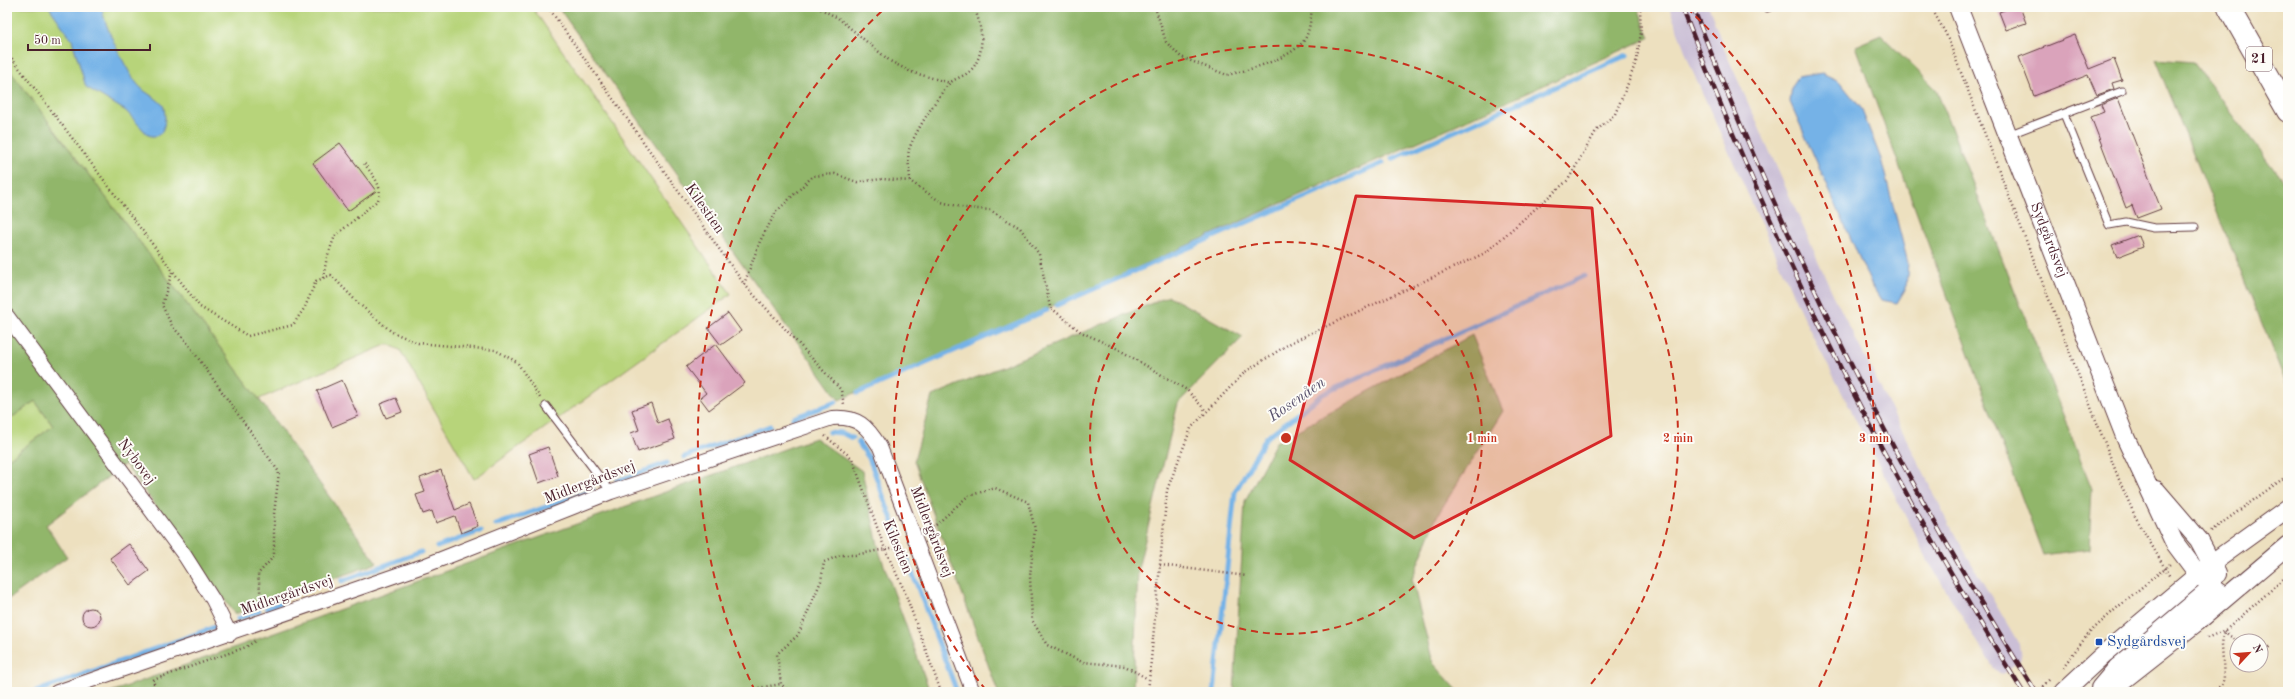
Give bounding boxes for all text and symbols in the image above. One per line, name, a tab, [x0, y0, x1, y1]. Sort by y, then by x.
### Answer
scale bar	[28, 26, 150, 52]
text: 50 m	[34, 34, 61, 47]
road number: 21	[2246, 47, 2272, 71]
street label: Kilestien	[681, 181, 727, 237]
street label: Sydgårdsvej	[2027, 200, 2070, 280]
water label: Rosenåen	[1265, 375, 1328, 426]
centre of rings	[1279, 431, 1293, 445]
text: 1 min	[1467, 433, 1497, 445]
text: 2 min	[1663, 433, 1693, 445]
text: 3 min	[1859, 433, 1889, 445]
street label: Nybovej	[114, 436, 158, 488]
street label: Midlergårdsvej	[542, 459, 638, 507]
street label: Midlergårdsvej	[907, 484, 955, 580]
street label: Kilestien	[879, 518, 915, 576]
street label: Midlergårdsvej	[239, 573, 335, 619]
north arrow	[2229, 633, 2269, 673]
place label: Sydgårdsvej	[2107, 635, 2186, 650]
marker: Sydgårdsvej	[2094, 637, 2104, 647]
text: N	[2250, 643, 2264, 656]

